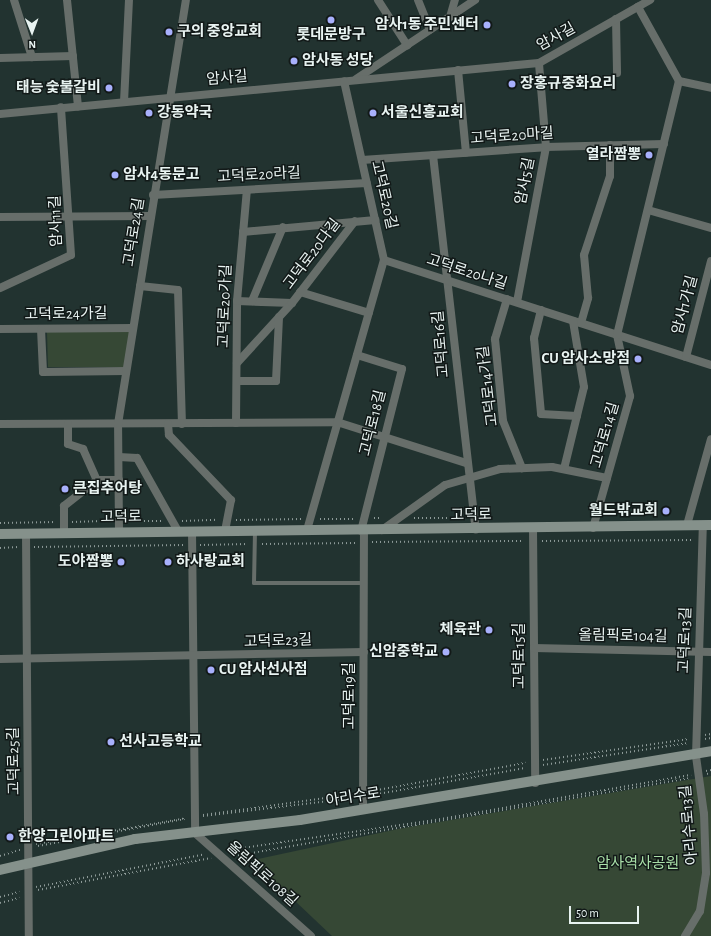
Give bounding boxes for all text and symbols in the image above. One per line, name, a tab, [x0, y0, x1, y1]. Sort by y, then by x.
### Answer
north arrow	[12, 12, 52, 52]
marker: 롯데문방구	[326, 15, 336, 25]
place label: 암사1동 주민센터	[375, 16, 479, 34]
street label: 암사길	[534, 19, 578, 55]
marker: 암사1동 주민센터	[482, 20, 492, 30]
place label: 구의 중앙교회	[177, 23, 262, 41]
place label: 롯데문방구	[297, 26, 365, 44]
marker: 구의 중앙교회	[164, 27, 174, 37]
text: N	[28, 39, 36, 50]
place label: 암사동 성당	[302, 52, 373, 70]
marker: 암사동 성당	[289, 56, 299, 66]
street label: 암사길	[206, 67, 248, 89]
place label: 장홍규중화요리	[520, 75, 617, 93]
place label: 태능 숯불갈비	[16, 79, 101, 97]
marker: 장홍규중화요리	[507, 79, 517, 89]
marker: 태능 숯불갈비	[104, 83, 114, 93]
place label: 강동약국	[157, 104, 212, 122]
place label: 서울신흥교회	[381, 104, 464, 122]
marker: 강동약국	[144, 108, 154, 118]
marker: 서울신흥교회	[368, 108, 378, 118]
street label: 고덕로20마길	[470, 124, 554, 148]
place label: 열라짬뽕	[586, 146, 641, 164]
marker: 열라짬뽕	[644, 150, 654, 160]
street label: 암사5길	[512, 156, 538, 206]
street label: 고덕로20길	[367, 159, 401, 231]
street label: 고덕로20라길	[217, 164, 301, 186]
place label: 암사4동문고	[123, 166, 200, 184]
marker: 암사4동문고	[110, 170, 120, 180]
street label: 암사11길	[46, 195, 66, 247]
street label: 고덕로24길	[120, 196, 148, 268]
street label: 고덕로20다길	[280, 215, 344, 293]
street label: 고덕로20나길	[424, 251, 510, 293]
street label: 고덕로20가길	[215, 264, 235, 348]
street label: 암사1가길	[668, 274, 702, 336]
street label: 고덕로24가길	[24, 304, 108, 324]
street label: 고덕로16길	[429, 310, 453, 378]
street label: 고덕로14가길	[474, 345, 502, 427]
place label: CU 암사소망점	[541, 350, 630, 368]
marker: CU 암사소망점	[633, 354, 643, 364]
street label: 고덕로18길	[356, 388, 390, 458]
street label: 고덕로14길	[587, 400, 623, 470]
place label: 큰집추어탕	[73, 480, 142, 498]
marker: 큰집추어탕	[60, 484, 70, 494]
place label: 월드밖교회	[589, 502, 658, 520]
street label: 고덕로	[450, 506, 492, 524]
marker: 월드밖교회	[661, 506, 671, 516]
street label: 고덕로	[100, 508, 142, 526]
place label: 도야짬뽕	[58, 553, 113, 571]
place label: 하사랑교회	[176, 553, 245, 571]
marker: 도야짬뽕	[116, 557, 126, 567]
marker: 하사랑교회	[163, 557, 173, 567]
street label: 고덕로13길	[675, 606, 695, 674]
place label: 체육관	[440, 621, 481, 639]
street label: 고덕로15길	[511, 623, 529, 689]
marker: 체육관	[484, 625, 494, 635]
street label: 올림픽로104길	[578, 626, 668, 646]
street label: 고덕로23길	[244, 631, 312, 651]
place label: 신암중학교	[369, 643, 438, 661]
marker: 신암중학교	[441, 647, 451, 657]
place label: CU 암사선사점	[219, 661, 308, 679]
street label: 고덕로19길	[341, 662, 359, 730]
marker: CU 암사선사점	[206, 665, 216, 675]
street label: 고덕로25길	[4, 727, 24, 795]
place label: 선사고등학교	[119, 733, 202, 751]
marker: 선사고등학교	[106, 737, 116, 747]
street label: 아리수로	[324, 784, 382, 810]
street label: 아리수로13길	[677, 784, 701, 866]
place label: 한양그린아파트	[18, 828, 115, 846]
marker: 한양그린아파트	[5, 832, 15, 842]
street label: 올림픽로108길	[223, 837, 301, 911]
park label: 암사역사공원	[597, 855, 679, 873]
scale bar	[571, 898, 641, 924]
text: 50 m	[576, 907, 599, 919]

